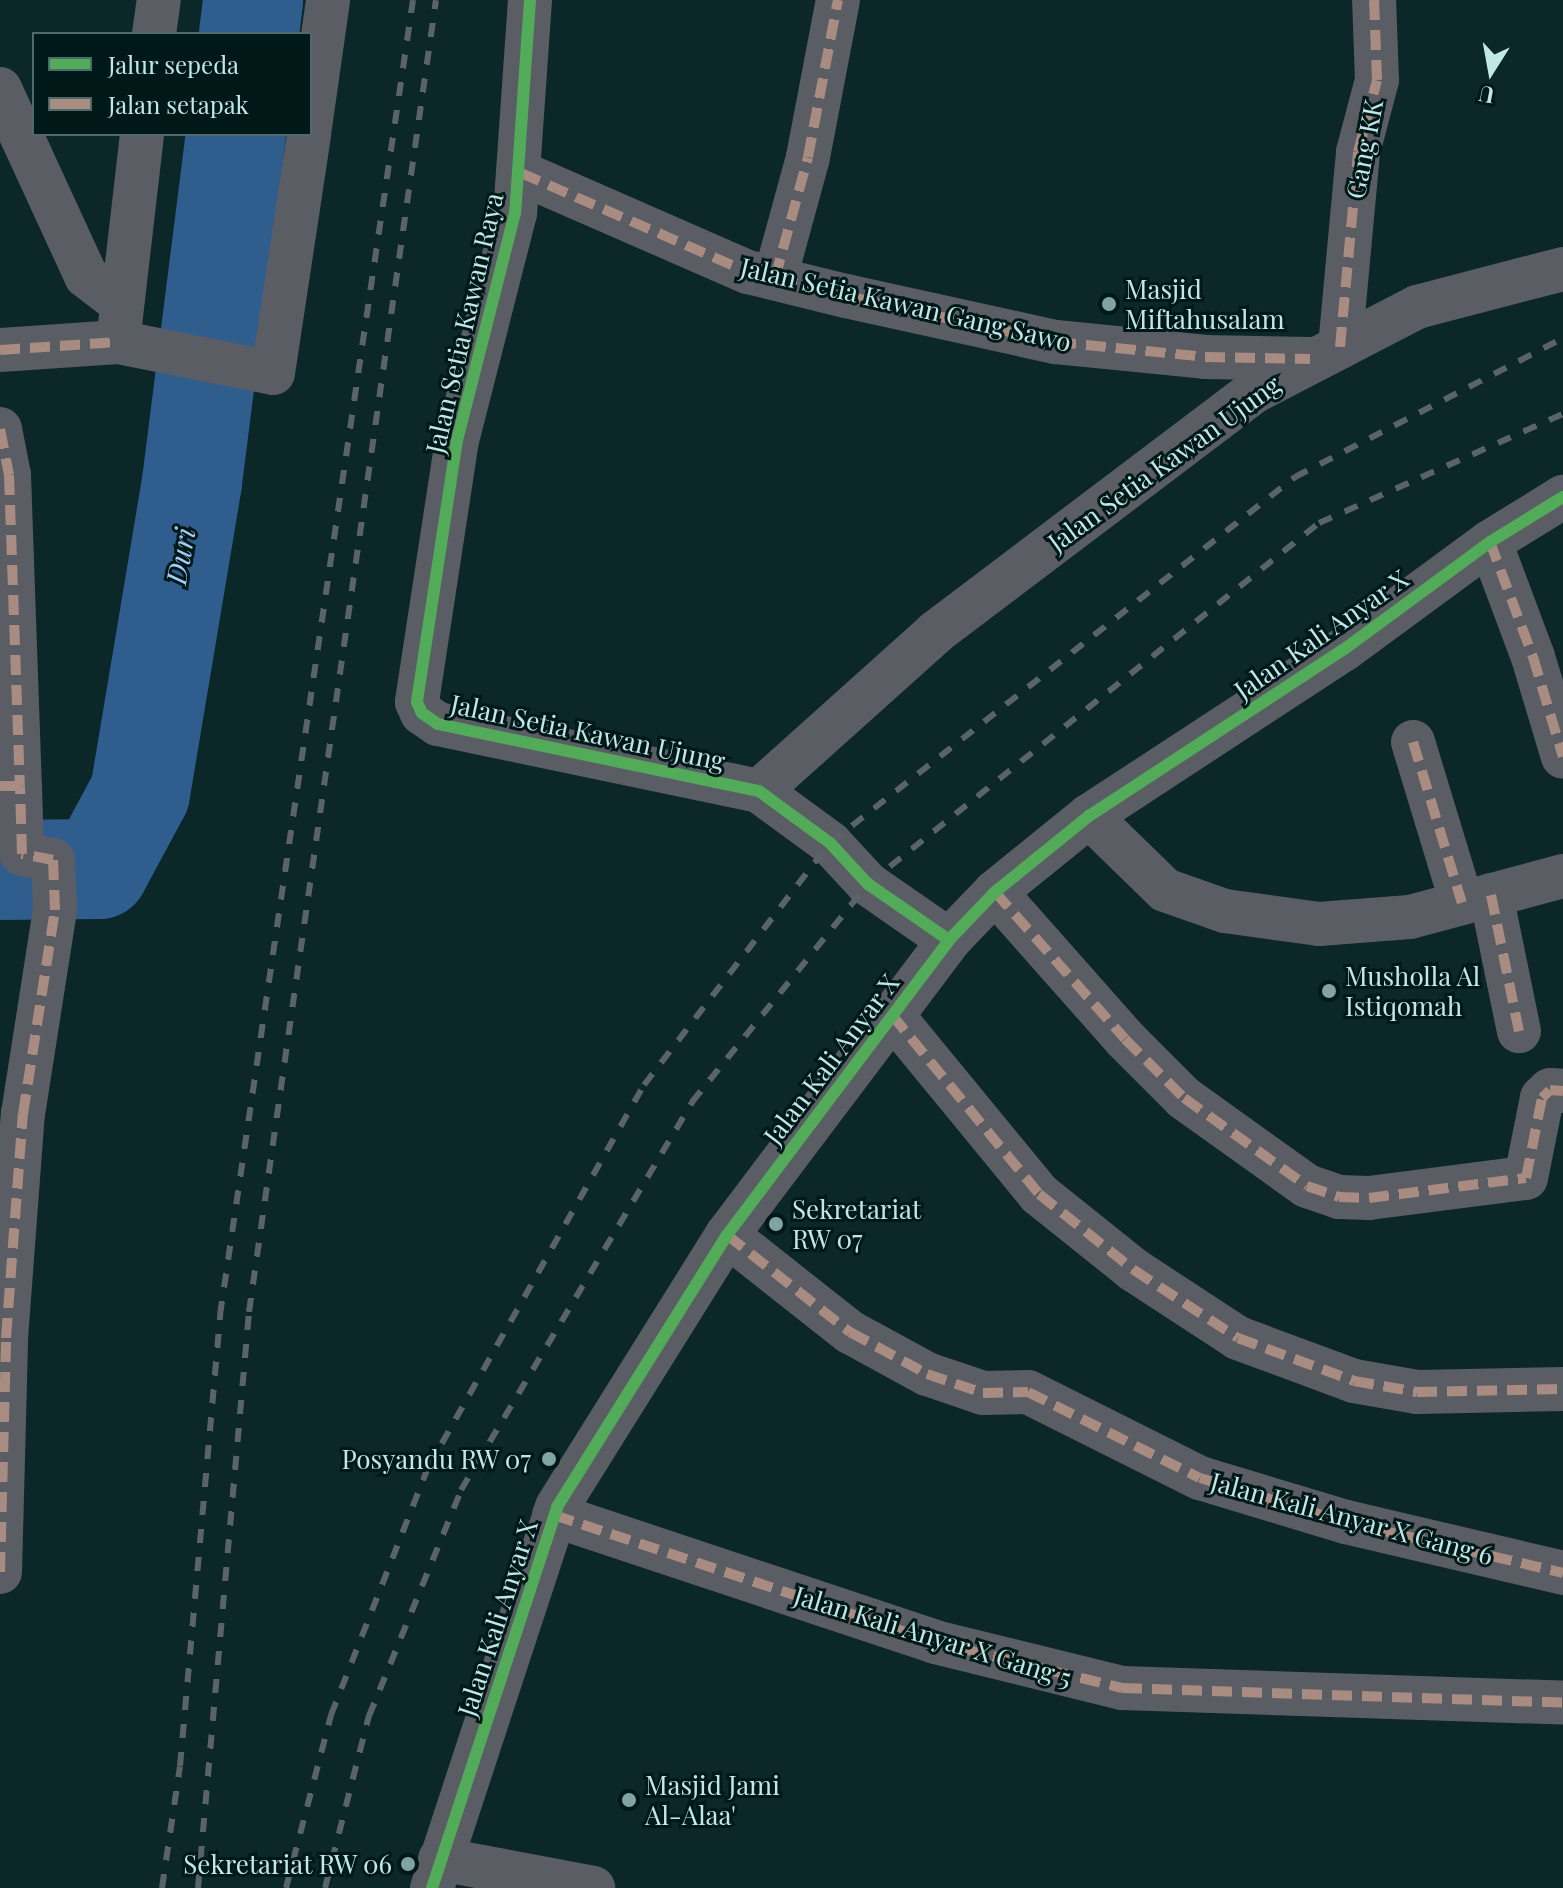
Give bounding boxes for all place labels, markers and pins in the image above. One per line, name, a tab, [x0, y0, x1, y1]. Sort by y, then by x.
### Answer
place label: Masjid Miftahusalam	[1125, 273, 1284, 334]
marker: Masjid Miftahusalam	[1100, 295, 1118, 313]
place label: Musholla Al Istiqomah	[1345, 960, 1481, 1022]
marker: Musholla Al Istiqomah	[1320, 982, 1338, 1000]
place label: Sekretariat RW 07	[792, 1193, 921, 1254]
marker: Sekretariat RW 07	[767, 1215, 785, 1233]
place label: Posyandu RW 07	[341, 1443, 531, 1475]
marker: Posyandu RW 07	[538, 1448, 560, 1470]
place label: Masjid Jami Al-Alaa'	[645, 1769, 780, 1830]
marker: Masjid Jami Al-Alaa'	[620, 1791, 638, 1809]
place label: Sekretariat RW 06	[182, 1848, 392, 1880]
marker: Sekretariat RW 06	[399, 1855, 417, 1873]

